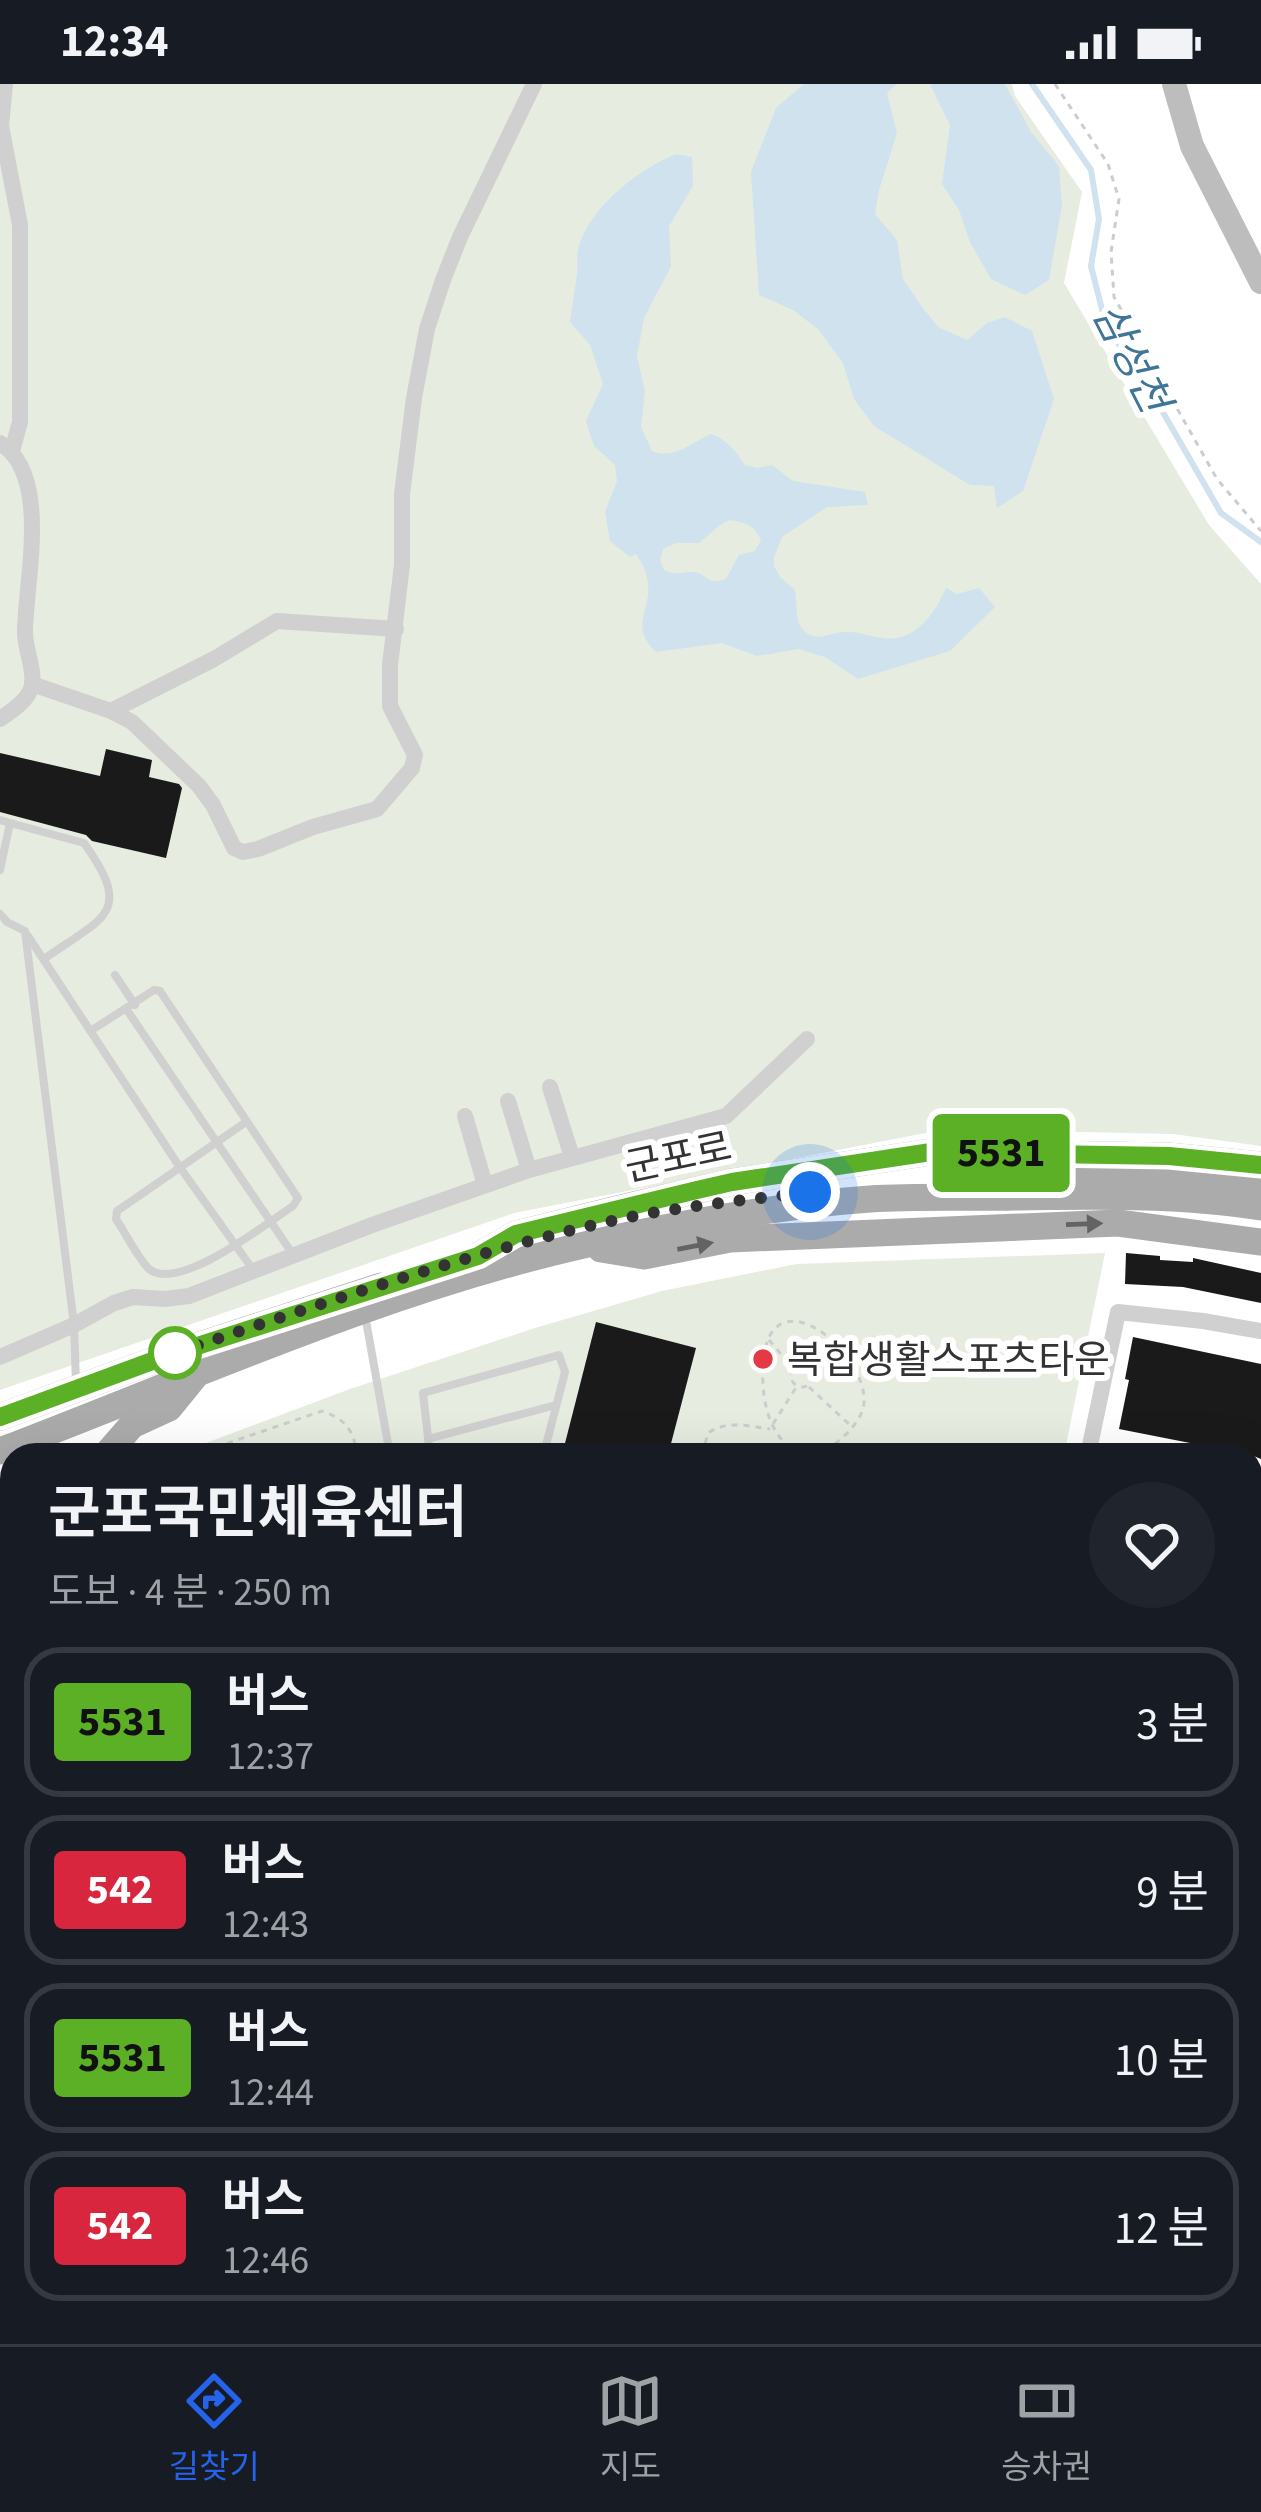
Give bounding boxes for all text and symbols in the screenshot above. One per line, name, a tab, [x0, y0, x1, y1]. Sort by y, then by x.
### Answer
text: 12:34	[60, 10, 169, 74]
water label: 삼성천	[1077, 293, 1185, 427]
line badge: 5531	[917, 1114, 1085, 1192]
street label: 군포로	[620, 1119, 737, 1197]
text: 5531	[957, 1123, 1045, 1183]
your location	[780, 1162, 840, 1222]
one-way arrow	[1066, 1214, 1104, 1233]
one-way arrow	[677, 1236, 714, 1255]
unlabelled marker	[150, 1328, 200, 1378]
place label: 복합생활스포츠타운	[787, 1333, 1110, 1389]
marker: 복합생활스포츠타운	[750, 1346, 776, 1372]
text: 군포국민체육센터	[48, 1474, 468, 1555]
button: heart	[1089, 1482, 1215, 1608]
text: 도보 · 4 분 · 250 m	[48, 1565, 332, 1621]
text: 버스	[227, 1665, 310, 1729]
text: 5531	[78, 1692, 167, 1752]
text: 3 분	[1136, 1693, 1209, 1757]
text: 12:37	[227, 1729, 314, 1785]
text: 버스	[222, 1833, 305, 1897]
text: 542	[87, 1860, 153, 1920]
text: 9 분	[1136, 1861, 1209, 1925]
text: 12:43	[222, 1897, 309, 1953]
text: 버스	[227, 2001, 310, 2065]
text: 5531	[78, 2028, 167, 2088]
text: 10 분	[1114, 2029, 1209, 2093]
text: 12:44	[227, 2065, 314, 2121]
text: 버스	[222, 2169, 305, 2233]
text: 542	[87, 2196, 153, 2256]
text: 12 분	[1114, 2197, 1209, 2261]
text: 12:46	[222, 2233, 309, 2289]
tab: 길찾기	[169, 2368, 260, 2491]
tab: 지도	[597, 2368, 663, 2491]
tab: 승차권	[1001, 2368, 1092, 2491]

